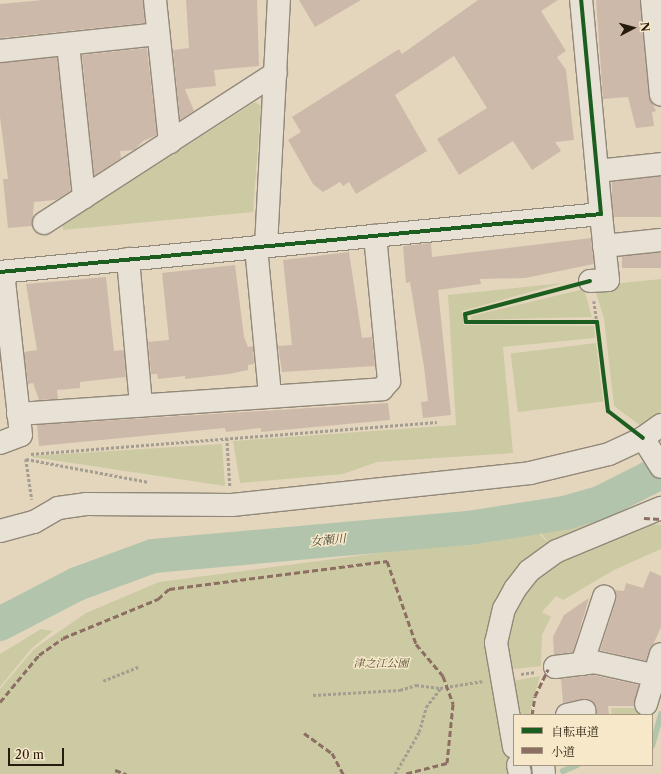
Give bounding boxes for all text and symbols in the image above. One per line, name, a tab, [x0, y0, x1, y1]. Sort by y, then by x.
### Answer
north arrow	[613, 8, 653, 48]
text: N	[637, 21, 652, 32]
water label: 女瀬川	[309, 531, 347, 549]
park label: 津之江公園	[354, 656, 408, 670]
legend	[513, 714, 653, 766]
text: 自転車道	[551, 724, 599, 739]
scale bar	[10, 740, 66, 766]
text: 小道	[551, 744, 575, 759]
text: 20 m	[15, 747, 44, 762]

